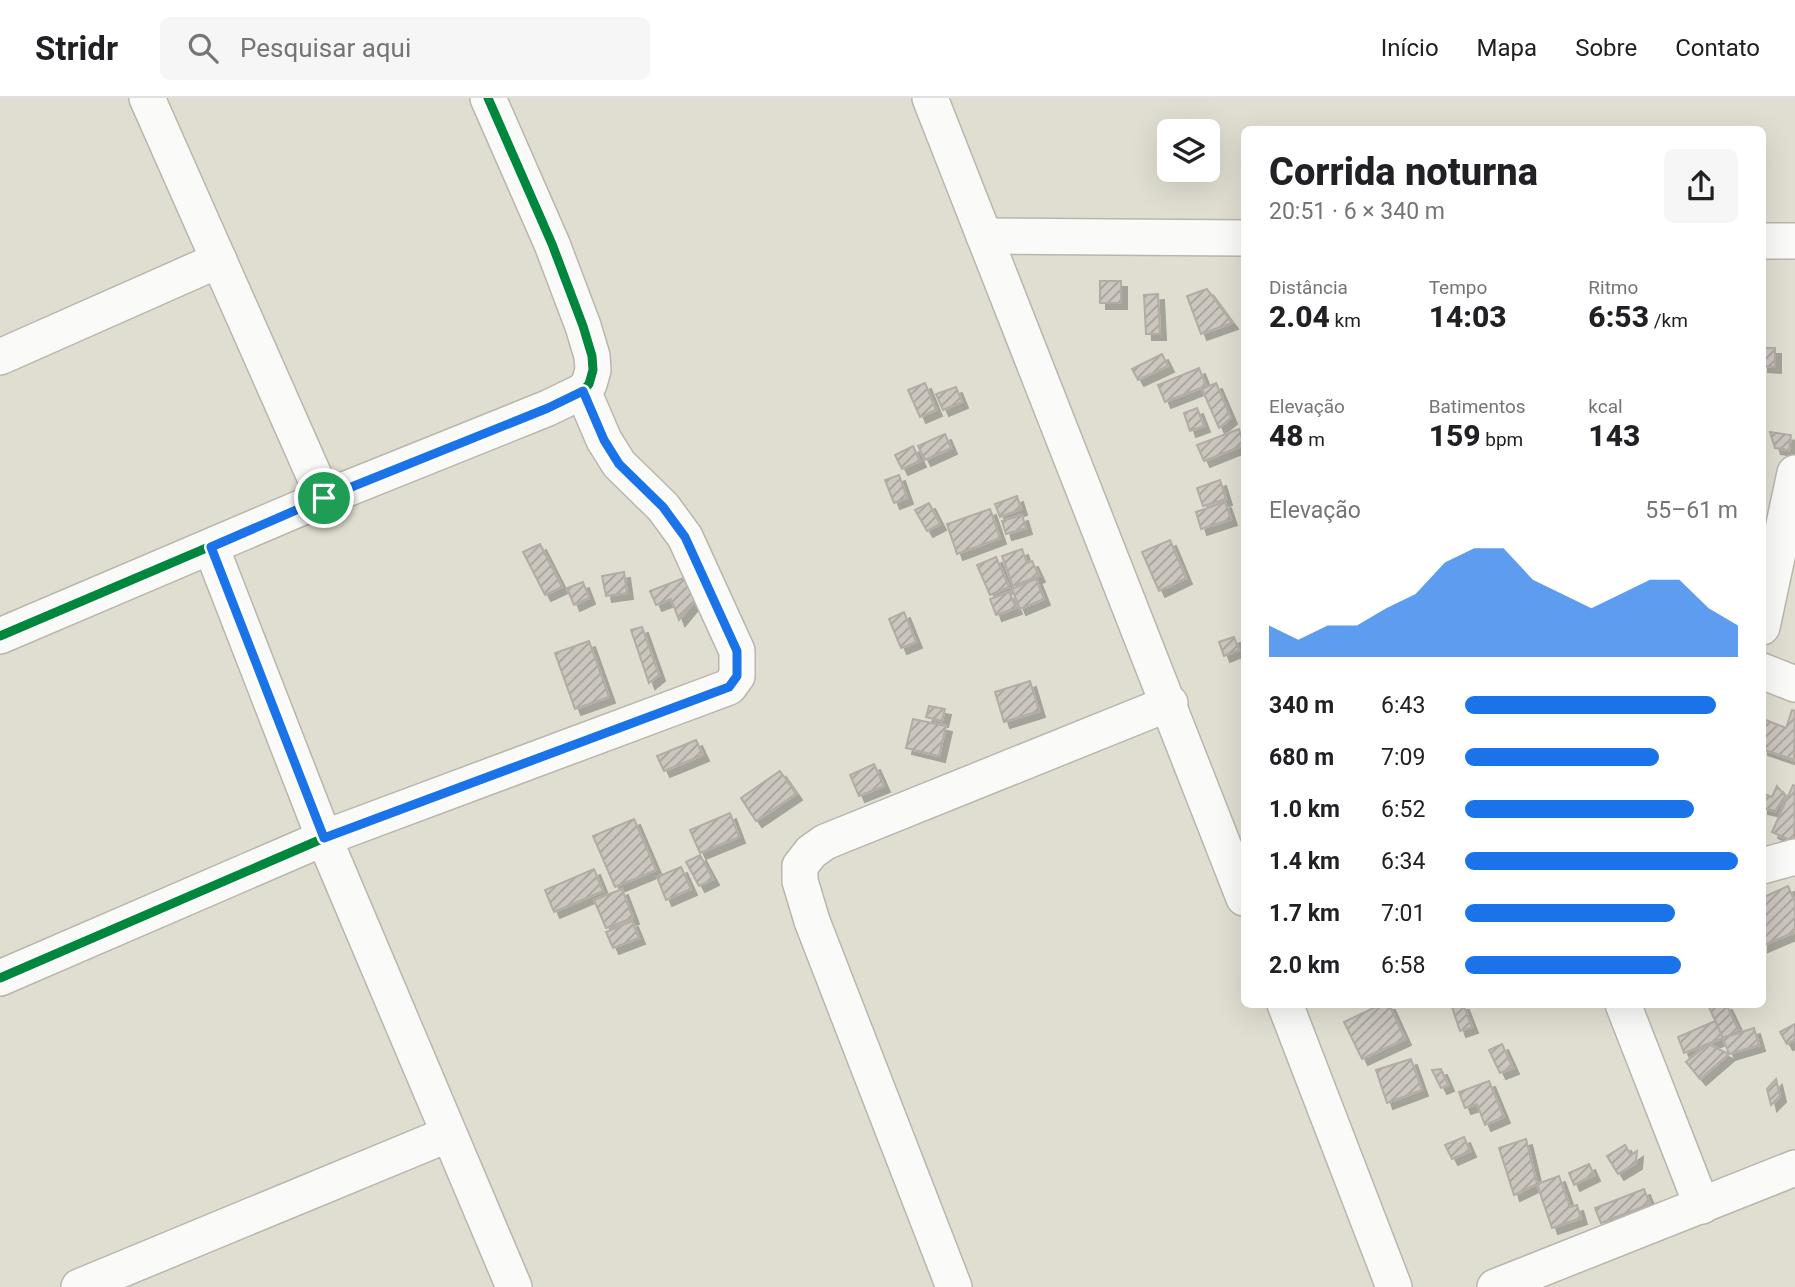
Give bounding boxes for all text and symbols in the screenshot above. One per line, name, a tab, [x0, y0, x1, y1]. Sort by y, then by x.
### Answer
search box	[160, 17, 650, 80]
text: Stridr	[35, 29, 118, 68]
icon: search	[184, 29, 222, 67]
text: Pesquisar aqui	[240, 33, 411, 63]
text: Início	[1381, 34, 1439, 62]
text: Mapa	[1477, 34, 1537, 62]
text: Sobre	[1575, 34, 1637, 62]
text: Contato	[1675, 34, 1760, 62]
map controls	[1157, 119, 1220, 182]
button: layers	[1157, 119, 1220, 182]
button: share	[1664, 149, 1738, 223]
text: Corrida noturna	[1269, 150, 1538, 194]
text: 20:51 · 6 × 340 m	[1269, 198, 1445, 225]
text: Distância	[1269, 276, 1348, 299]
text: Tempo	[1429, 276, 1487, 299]
text: Ritmo	[1588, 276, 1638, 299]
text: 2.04	[1269, 299, 1330, 334]
text: 14:03	[1429, 299, 1507, 334]
text: 6:53	[1588, 299, 1649, 334]
text: km	[1330, 309, 1361, 332]
text: /km	[1649, 309, 1688, 332]
text: Elevação	[1269, 395, 1345, 418]
text: Batimentos	[1429, 395, 1526, 418]
text: kcal	[1588, 395, 1623, 418]
text: 48	[1269, 418, 1304, 453]
text: 159	[1429, 418, 1481, 453]
text: 143	[1588, 418, 1640, 453]
text: m	[1304, 428, 1325, 451]
text: bpm	[1481, 428, 1523, 451]
pin	[294, 468, 354, 528]
icon: arrive	[305, 479, 343, 517]
text: Elevação	[1269, 497, 1361, 524]
text: 55–61 m	[1645, 497, 1738, 524]
text: 340 m	[1269, 692, 1334, 719]
text: 6:43	[1381, 692, 1425, 719]
text: 680 m	[1269, 744, 1334, 771]
text: 7:09	[1381, 744, 1425, 771]
text: 1.0 km	[1269, 796, 1340, 823]
text: 6:52	[1381, 796, 1425, 823]
text: 1.4 km	[1269, 848, 1340, 875]
text: 6:34	[1381, 848, 1425, 875]
text: 1.7 km	[1269, 900, 1340, 927]
text: 7:01	[1381, 900, 1425, 927]
text: 2.0 km	[1269, 952, 1340, 979]
text: 6:58	[1381, 952, 1425, 979]

